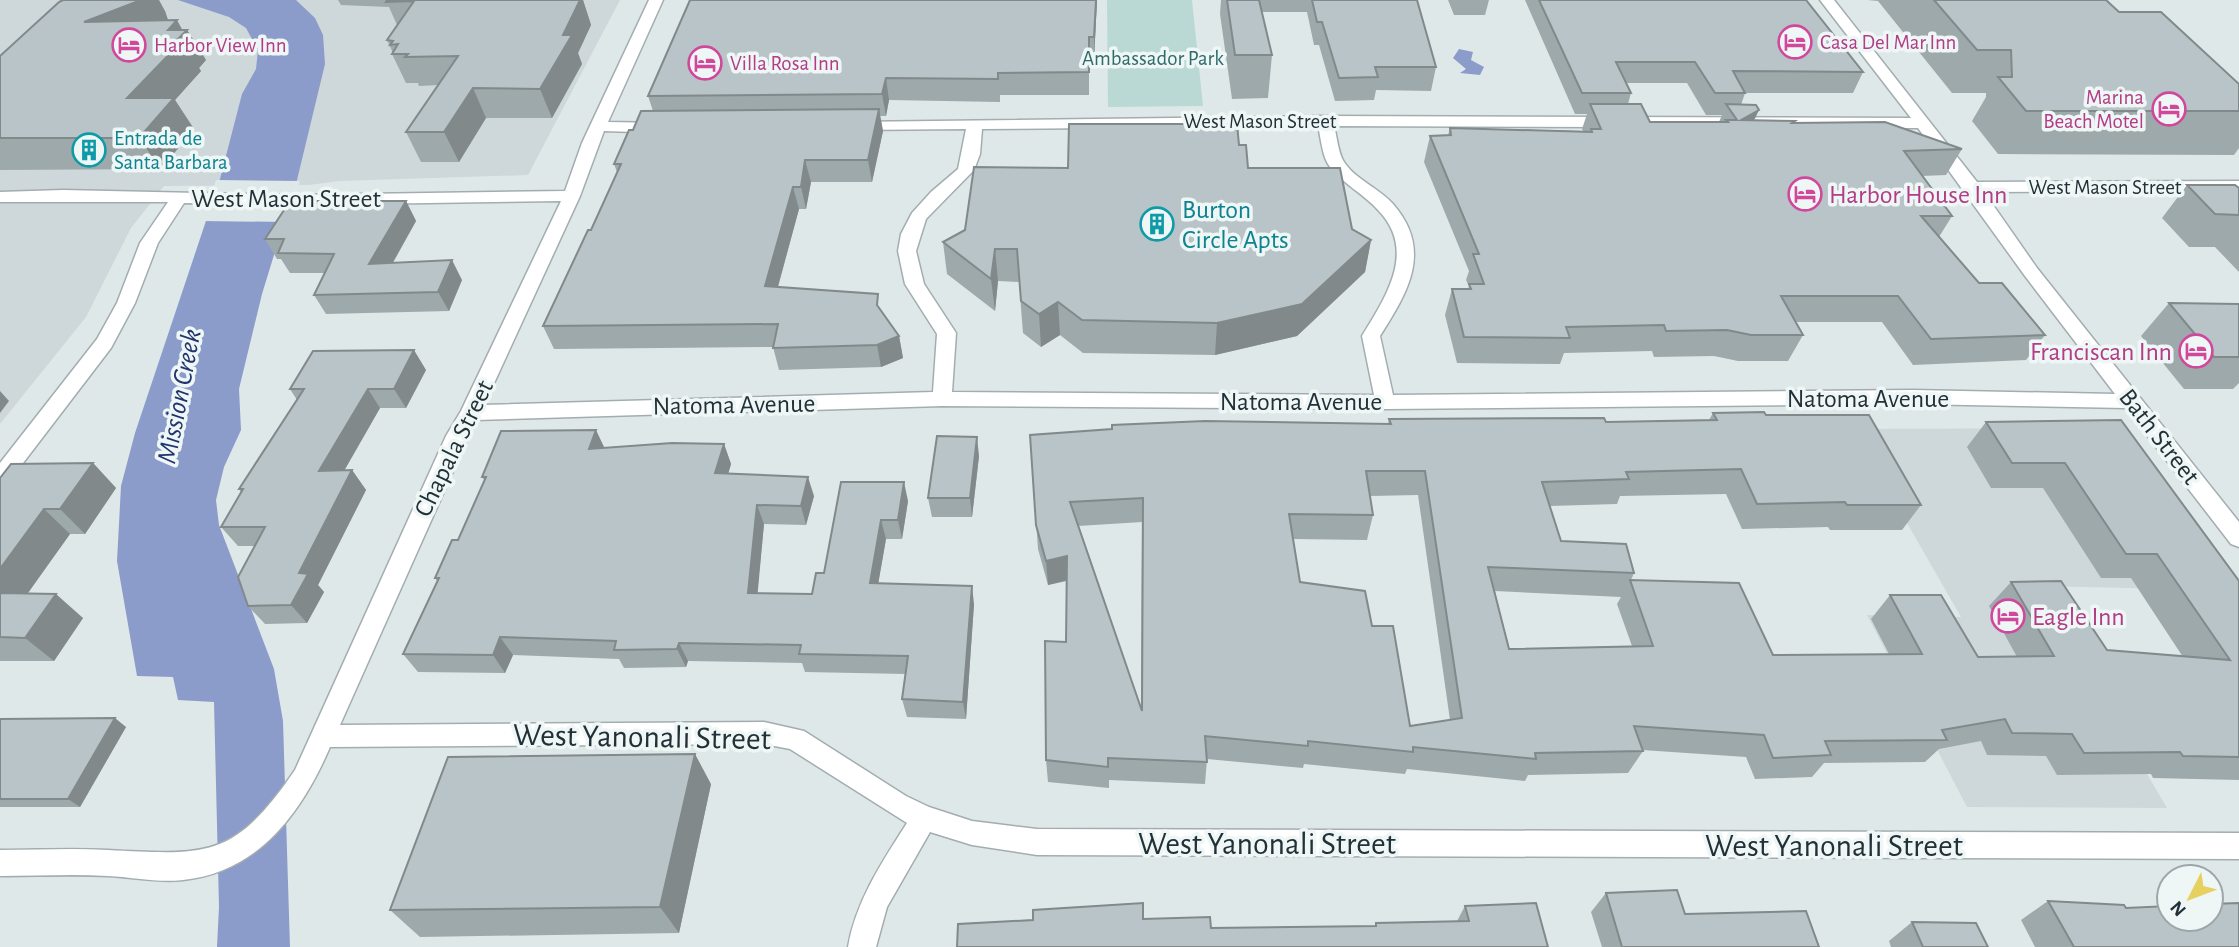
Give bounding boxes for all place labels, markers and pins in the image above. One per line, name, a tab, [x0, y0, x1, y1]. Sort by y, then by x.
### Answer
hotel icon: Casa Del Mar Inn	[1776, 23, 1814, 61]
hotel icon: Harbor View Inn	[110, 26, 148, 64]
place label: Casa Del Mar Inn	[1820, 32, 1956, 53]
place label: Harbor View Inn	[154, 35, 287, 56]
hotel icon: Villa Rosa Inn	[686, 44, 724, 82]
place label: Villa Rosa Inn	[730, 53, 840, 74]
place label: Marina Beach Motel	[2043, 87, 2144, 132]
hotel icon: Marina Beach Motel	[2150, 90, 2188, 128]
place label: Entrada de Santa Barbara	[114, 128, 228, 173]
building icon: Entrada de Santa Barbara	[70, 131, 108, 169]
hotel icon: Harbor House Inn	[1786, 175, 1824, 213]
place label: Harbor House Inn	[1829, 182, 2007, 208]
place label: Burton Circle Apts	[1182, 197, 1289, 253]
building icon: Burton Circle Apts	[1138, 205, 1176, 243]
hotel icon: Franciscan Inn	[2177, 332, 2215, 370]
place label: Franciscan Inn	[2030, 339, 2172, 365]
hotel icon: Eagle Inn	[1989, 597, 2027, 635]
place label: Eagle Inn	[2032, 604, 2125, 630]

